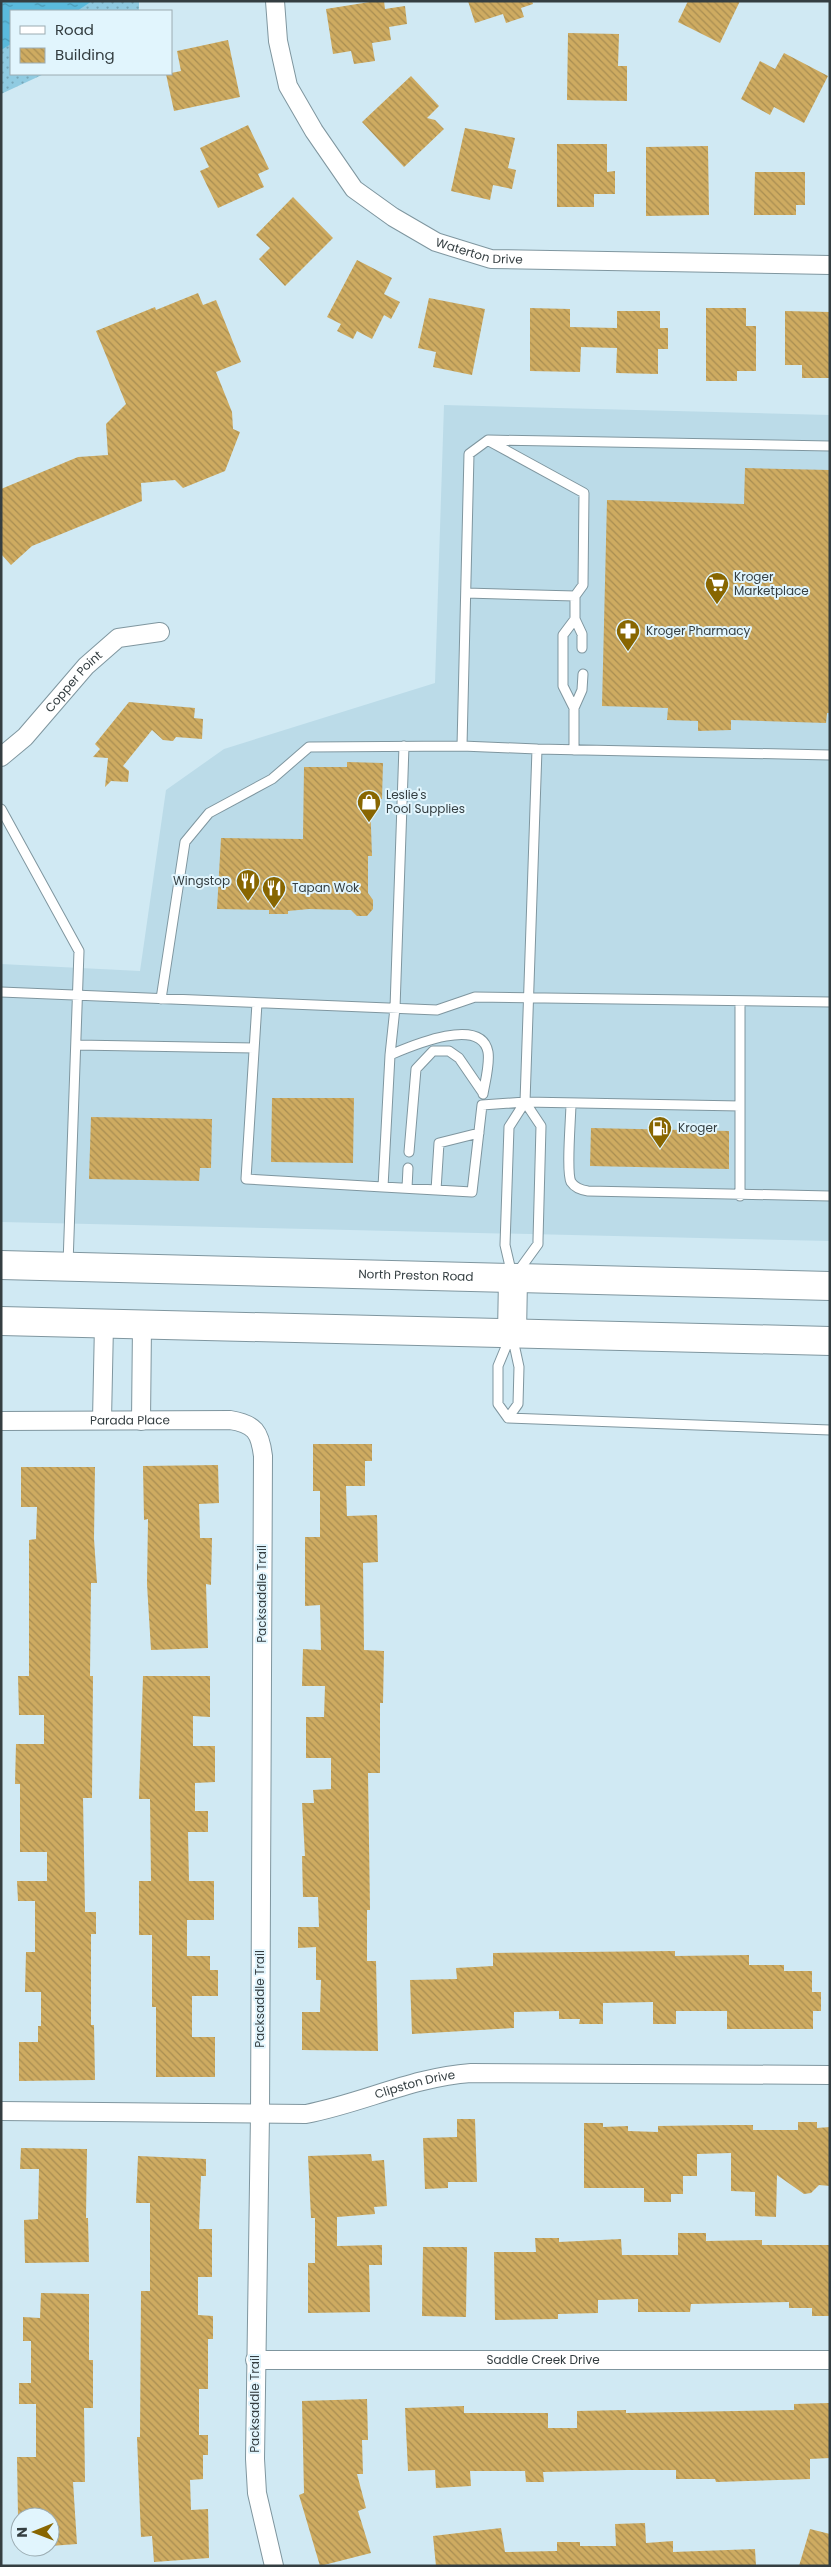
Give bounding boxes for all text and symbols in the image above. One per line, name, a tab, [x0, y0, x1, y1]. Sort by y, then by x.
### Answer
legend	[10, 10, 172, 75]
text: Road	[55, 19, 94, 40]
text: Building	[55, 44, 115, 65]
street label: Waterton Drive	[434, 233, 523, 268]
place label: Kroger Marketplace	[734, 568, 809, 599]
supermarket icon: Kroger Marketplace	[704, 571, 730, 605]
pharmacy icon: Kroger Pharmacy	[615, 618, 641, 652]
place label: Kroger Pharmacy	[646, 622, 751, 639]
street label: Copper Point	[41, 647, 106, 716]
place label: Leslie's Pool Supplies	[386, 786, 465, 817]
shop icon: Leslie's Pool Supplies	[356, 789, 382, 823]
restaurant icon: Wingstop	[235, 868, 261, 902]
place label: Wingstop	[173, 872, 230, 889]
restaurant icon: Tapan Wok	[261, 875, 287, 909]
place label: Tapan Wok	[292, 879, 360, 896]
fuel station icon: Kroger	[647, 1115, 673, 1149]
place label: Kroger	[678, 1119, 718, 1136]
street label: North Preston Road	[358, 1265, 474, 1285]
street label: Parada Place	[90, 1411, 170, 1429]
street label: Packsaddle Trail	[253, 1545, 270, 1643]
street label: Packsaddle Trail	[251, 1950, 268, 2048]
street label: Clipston Drive	[372, 2066, 456, 2103]
street label: Saddle Creek Drive	[486, 2351, 600, 2368]
street label: Packsaddle Trail	[246, 2355, 263, 2453]
north arrow	[10, 2507, 60, 2557]
text: N	[12, 2527, 32, 2538]

